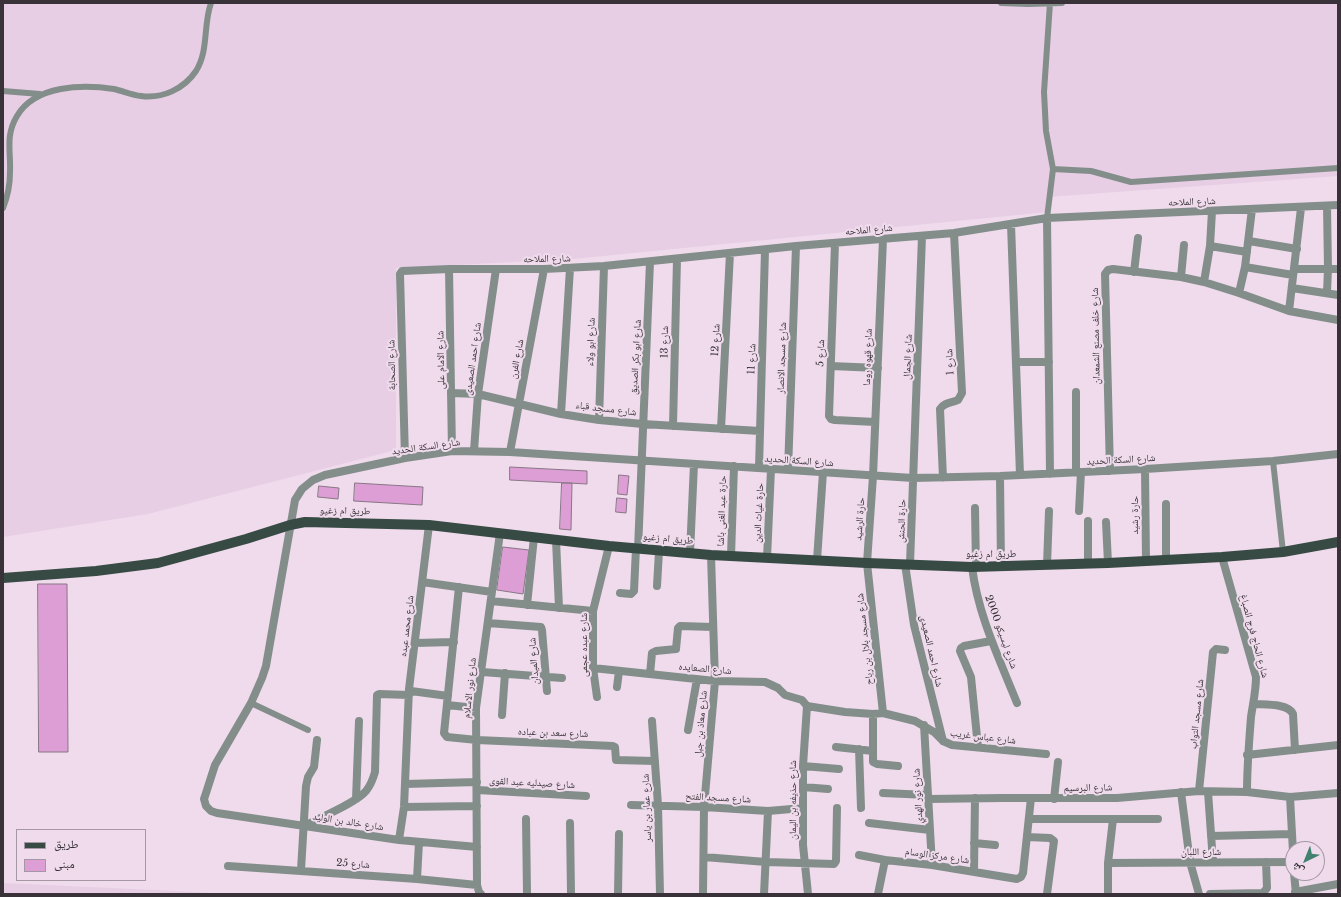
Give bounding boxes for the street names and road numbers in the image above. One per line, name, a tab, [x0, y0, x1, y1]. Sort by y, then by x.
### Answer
street label: شارع الملاحه	[1168, 195, 1216, 209]
street label: شارع الملاحه	[845, 222, 893, 238]
street label: شارع الملاحه	[523, 253, 571, 265]
street label: شارع خلف مصنع الشمعدان	[1089, 287, 1103, 385]
street label: شارع ابو ولاء	[584, 317, 598, 367]
street label: شارع ابو بكر الصديق	[628, 319, 644, 395]
street label: شارع احمد الصعيدى	[462, 322, 484, 396]
street label: شارع مسجد الانصار	[775, 322, 789, 394]
street label: شارع 12	[709, 323, 723, 357]
street label: شارع 13	[659, 326, 671, 358]
street label: شارع قهوه روما	[861, 328, 875, 386]
street label: شارع الامام على	[434, 331, 448, 389]
street label: شارع الجمال	[901, 334, 915, 380]
street label: شارع الفرن	[507, 338, 527, 380]
street label: شارع 5	[815, 339, 827, 367]
street label: شارع الصحابة	[386, 340, 398, 390]
street label: شارع 11	[745, 343, 759, 375]
street label: شارع 1	[943, 349, 957, 375]
street label: شارع مسجد قباء	[575, 399, 637, 419]
street label: شارع السكة الحديد	[391, 436, 461, 458]
street label: شارع السكة الحديد	[1086, 452, 1156, 468]
street label: شارع السكة الحديد	[764, 453, 834, 469]
street label: حارة عبد الغنى باشا	[715, 475, 729, 547]
street label: حارة غياث الدين	[751, 483, 767, 543]
street label: حارة رشيد	[1129, 496, 1141, 534]
street label: حارة الرشيد	[853, 497, 867, 541]
street label: حارة الحنش	[895, 499, 909, 543]
street label: طريق ام زغيو	[320, 505, 370, 517]
street label: طريق ام زغيو	[642, 531, 694, 547]
street label: طريق ام زغيو	[966, 548, 1016, 560]
street label: شارع مسجد بلال بن رباح	[854, 593, 876, 685]
street label: شارع الحاج فرج الصباغ	[1237, 593, 1271, 679]
street label: شارع ليسيكو 2000	[982, 594, 1020, 670]
street label: شارع محمد عبده	[397, 595, 417, 657]
street label: شارع عبده عجمى	[578, 613, 590, 677]
street label: شارع احمد الصعيدى	[917, 614, 945, 688]
street label: شارع الميدان	[526, 637, 542, 685]
street label: شارع نور الاسلام	[461, 657, 479, 719]
street label: شارع الصعايده	[678, 661, 732, 677]
street label: شارع مسجد التواب	[1187, 678, 1207, 750]
street label: شارع معاذ بن جبل	[692, 690, 710, 758]
street label: شارع سعد بن عباده	[518, 726, 588, 740]
street label: شارع عباس غريب	[949, 727, 1017, 747]
street label: شارع حذيفه بن اليمان	[787, 760, 799, 840]
street label: شارع نور الهدي	[911, 768, 925, 824]
street label: شارع عمار بن ياسر	[640, 774, 654, 842]
street label: شارع صيدليه عبد القوى	[489, 775, 575, 791]
street label: شارع البرسيم	[1063, 782, 1113, 794]
street label: شارع مسجد الفتح	[685, 790, 751, 806]
street label: شارع خالد بن الوليد	[312, 810, 384, 834]
street label: شارع مركز الوسام	[904, 846, 970, 866]
street label: شارع اللبان	[1181, 846, 1221, 858]
street label: شارع 25	[336, 857, 370, 871]

